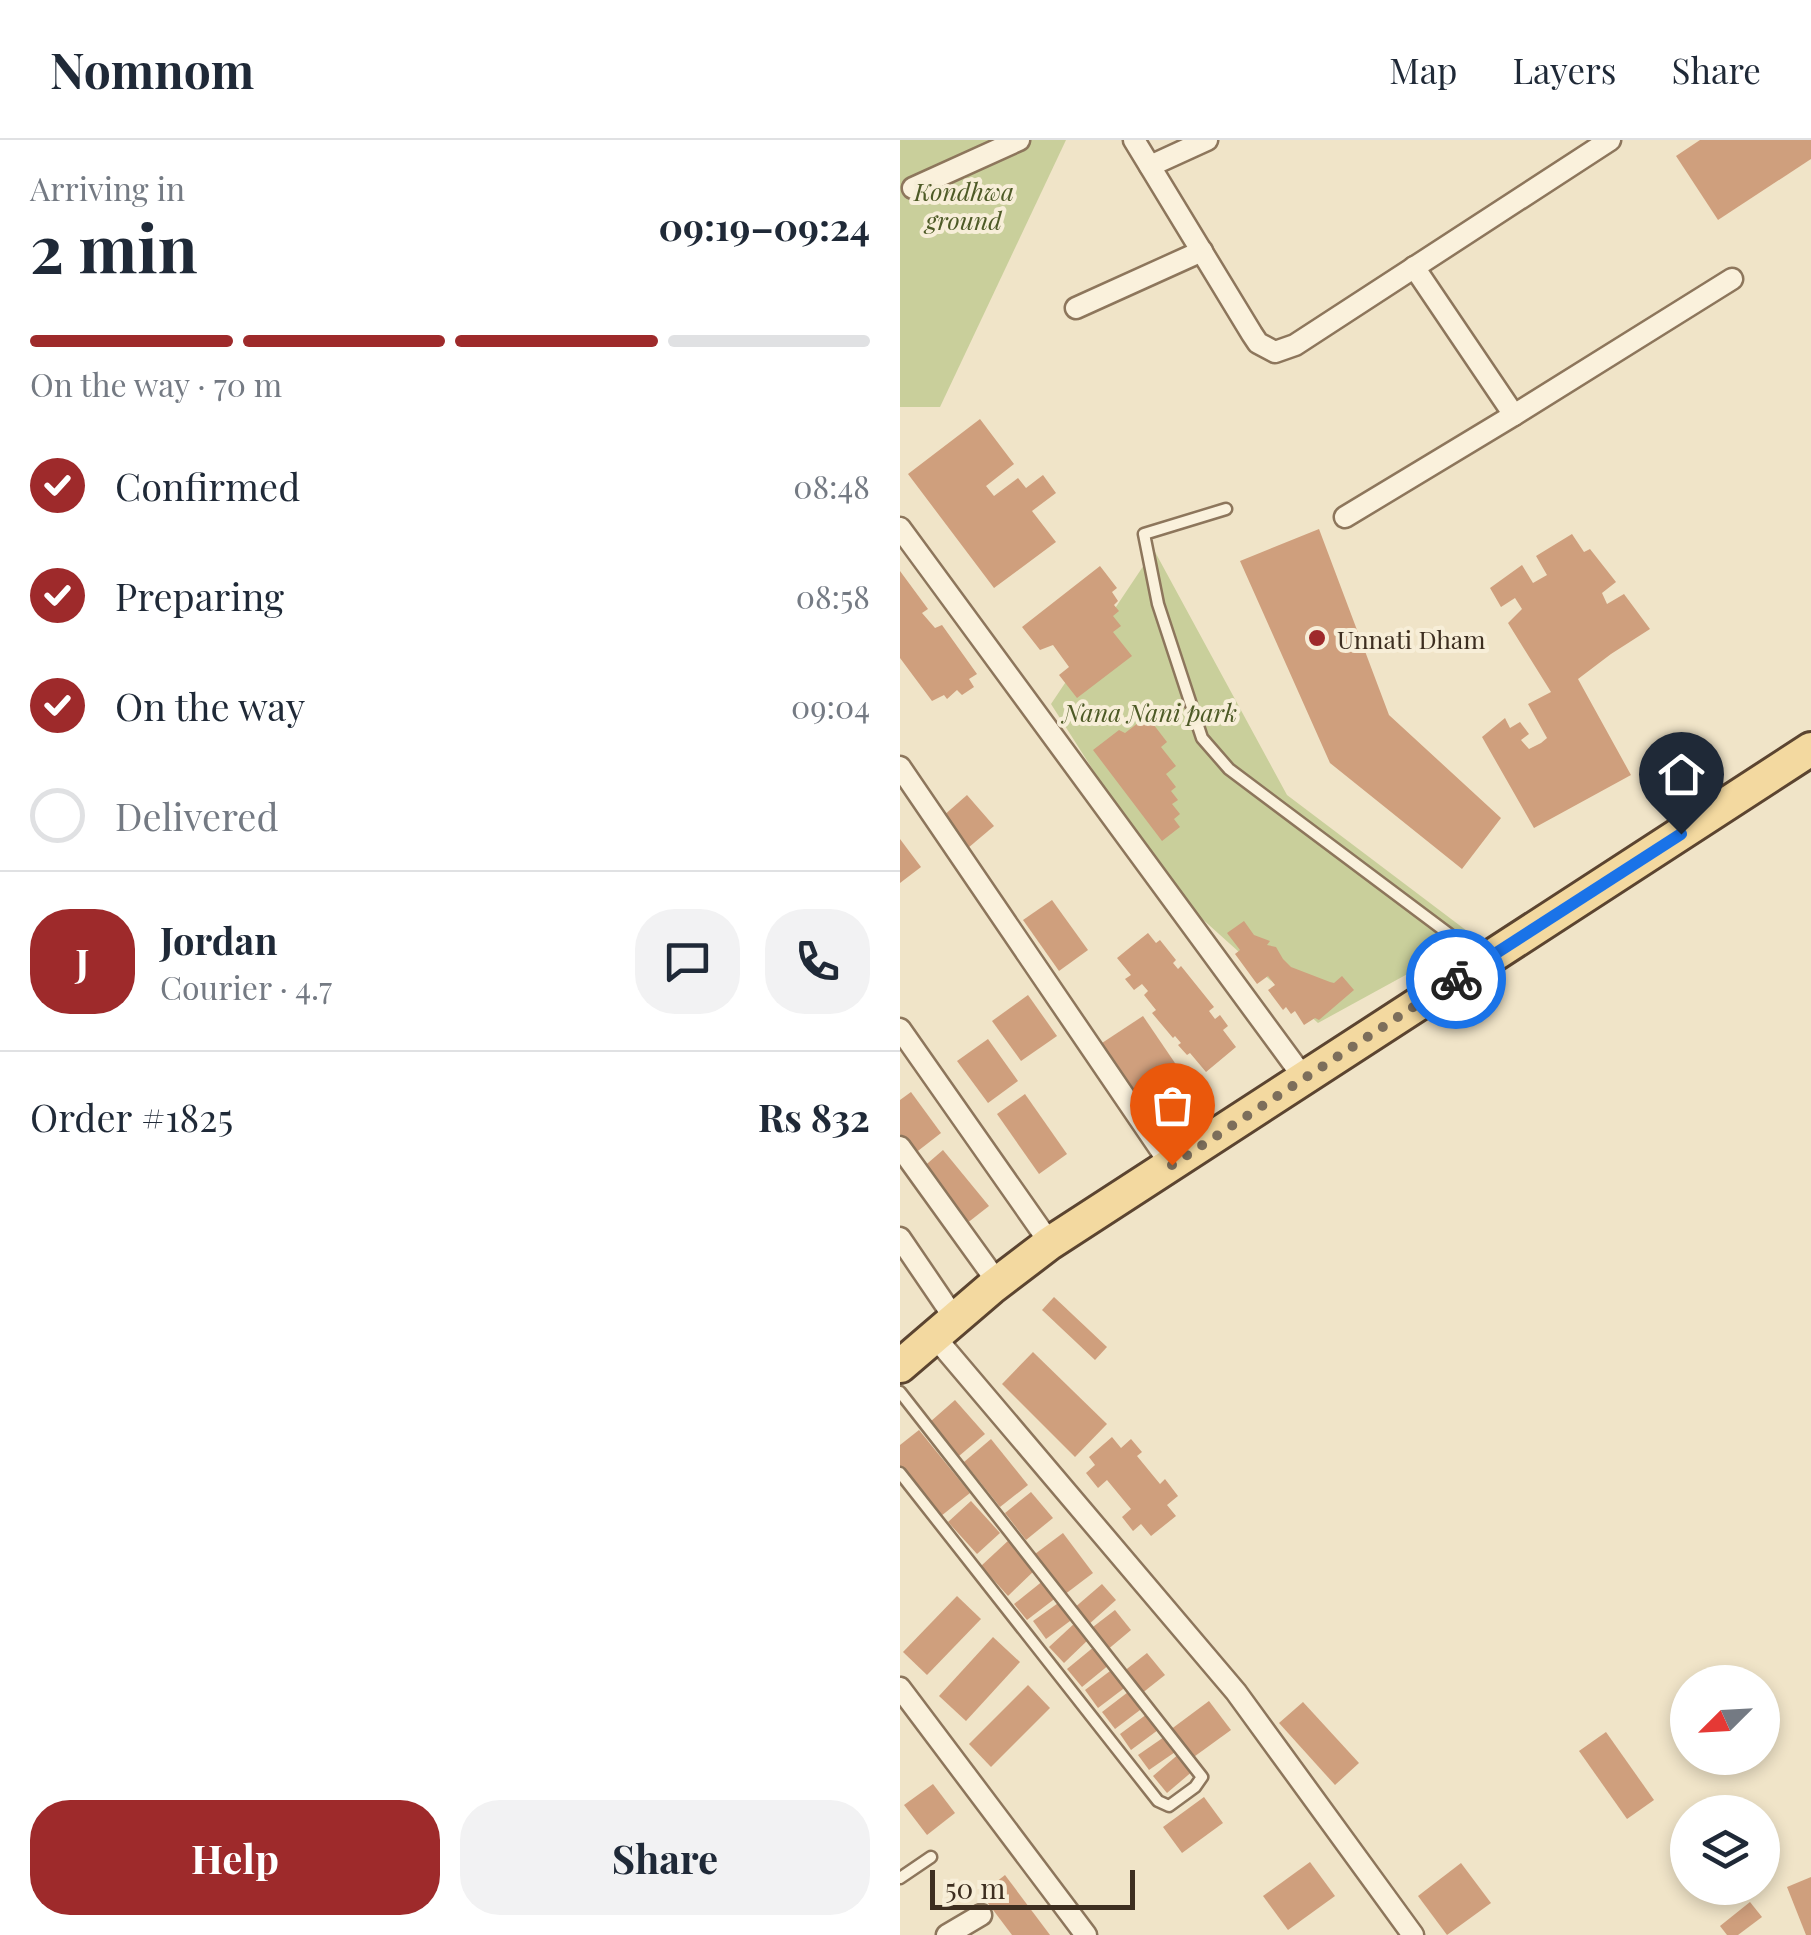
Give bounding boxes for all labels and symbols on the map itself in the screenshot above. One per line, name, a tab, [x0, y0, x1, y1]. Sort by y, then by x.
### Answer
park label: Kondhwa ground	[913, 174, 1014, 236]
place label: Unnati Dham	[1337, 622, 1485, 655]
marker: Unnati Dham	[1306, 627, 1328, 649]
park label: Nana Nani park	[1061, 695, 1237, 728]
pin	[1639, 732, 1724, 835]
courier	[1406, 929, 1506, 1029]
pin	[1130, 1063, 1215, 1166]
north arrow	[1670, 1665, 1780, 1775]
scale bar	[930, 1865, 1135, 1910]

